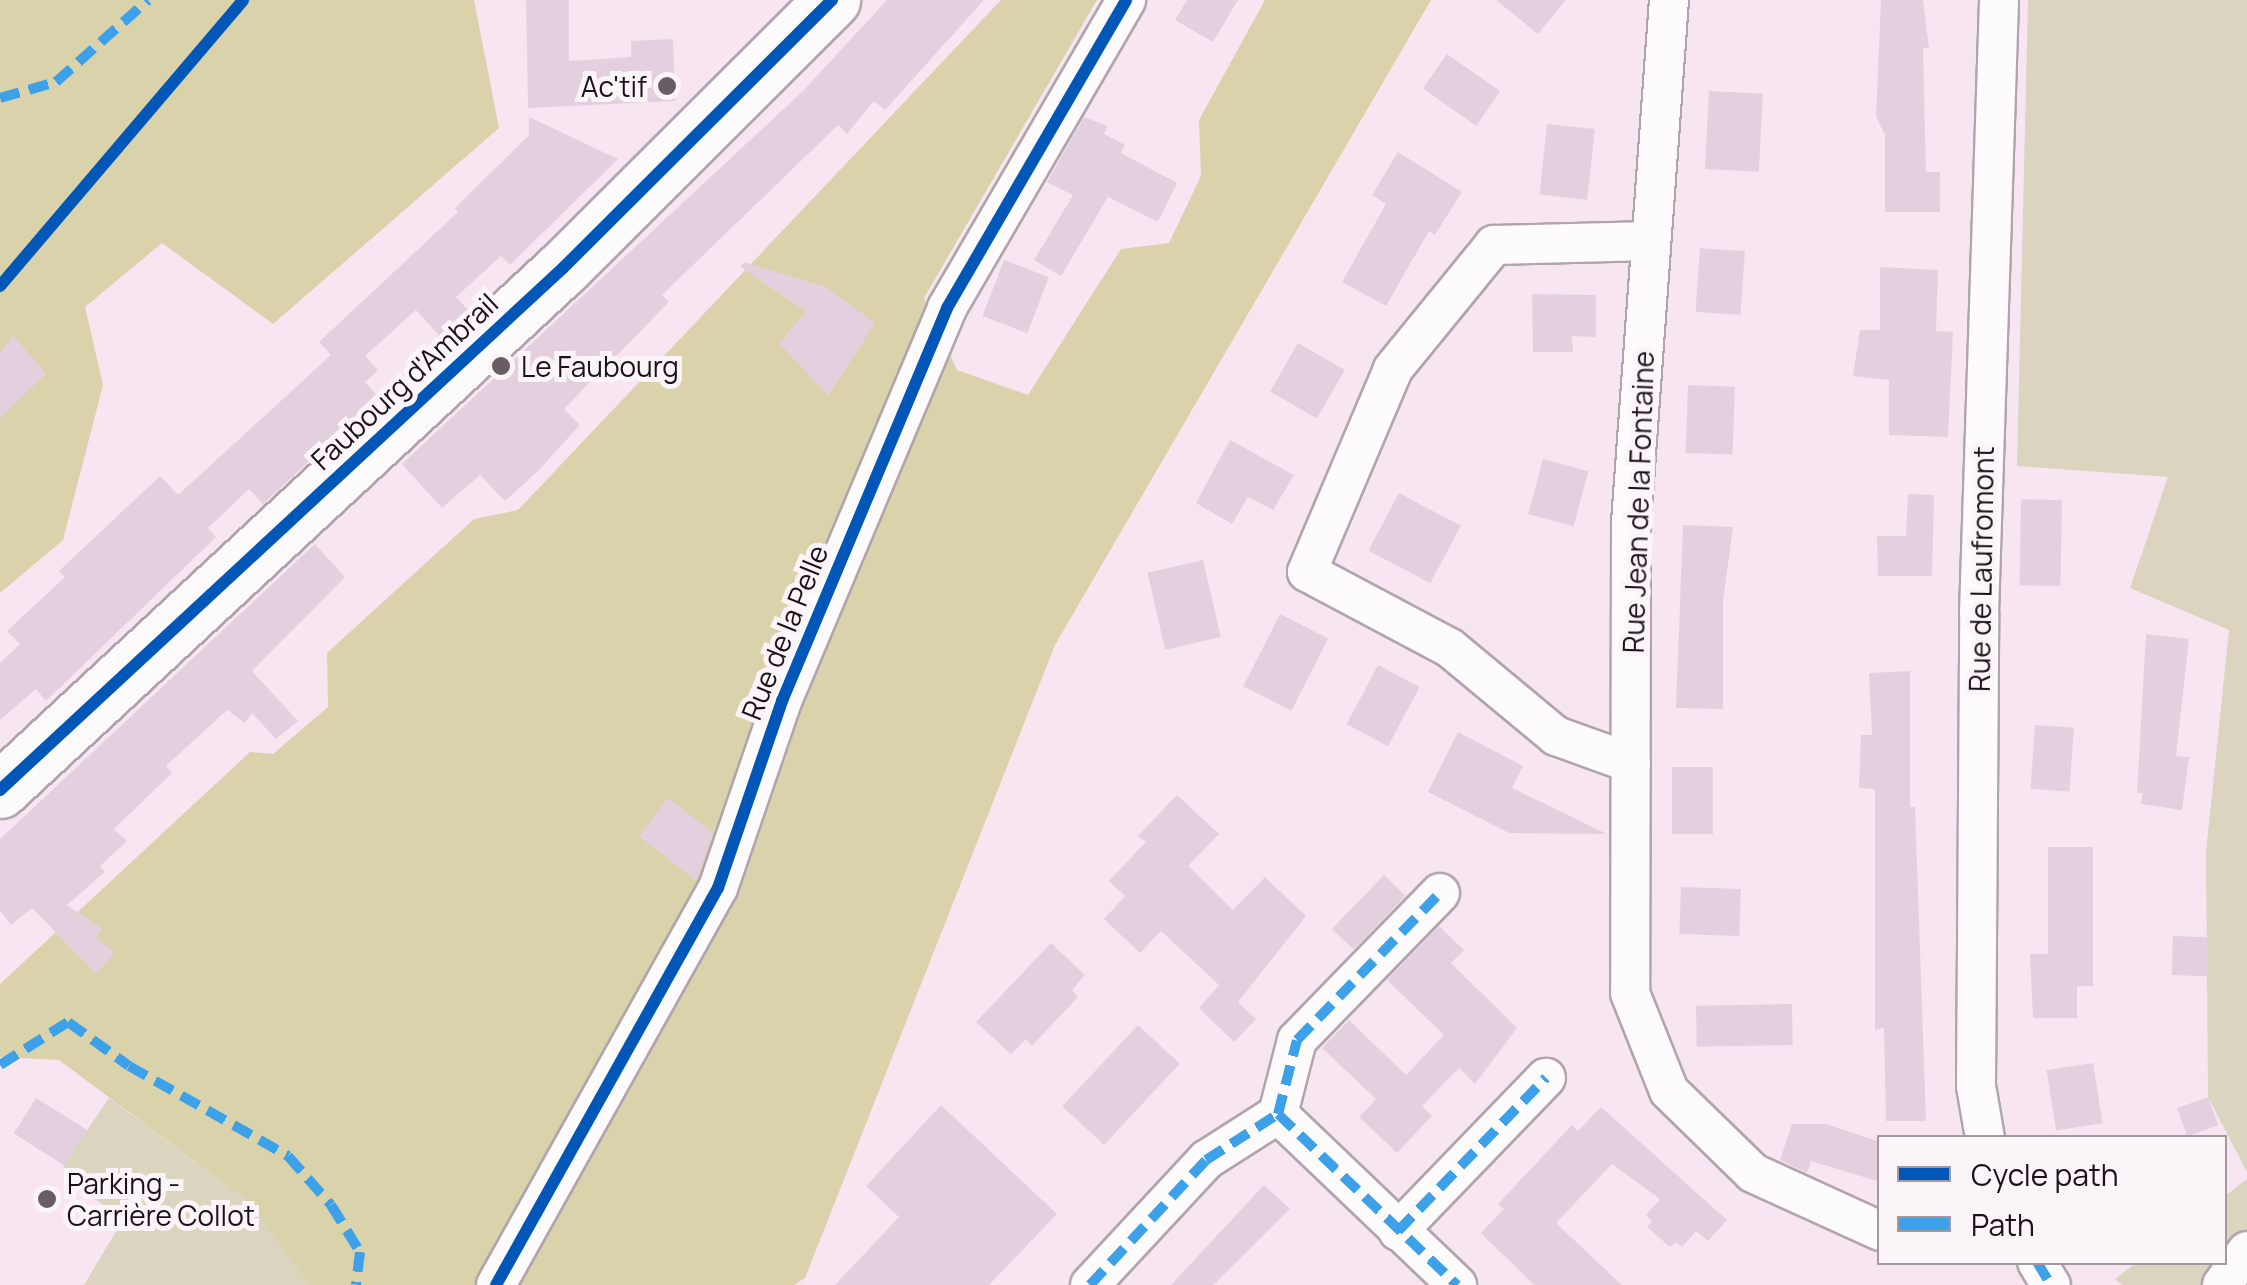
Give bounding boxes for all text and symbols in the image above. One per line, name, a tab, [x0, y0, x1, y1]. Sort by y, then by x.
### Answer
place label: Ac'tif	[581, 69, 647, 103]
marker: Ac'tif	[656, 75, 678, 97]
street label: Faubourg d'Ambrail	[304, 286, 504, 476]
place label: Le Faubourg	[521, 349, 679, 383]
street label: Rue Jean de la Fontaine	[1616, 350, 1660, 654]
marker: Le Faubourg	[490, 355, 512, 377]
street label: Rue de Laufromont	[1962, 446, 2000, 692]
street label: Rue de la Pelle	[734, 540, 834, 724]
legend	[1877, 1135, 2227, 1265]
text: Cycle path	[1971, 1154, 2119, 1195]
place label: Parking - Carrière Collot	[67, 1166, 255, 1232]
marker: Parking - Carrière Collot	[36, 1188, 58, 1210]
text: Path	[1971, 1204, 2035, 1245]

